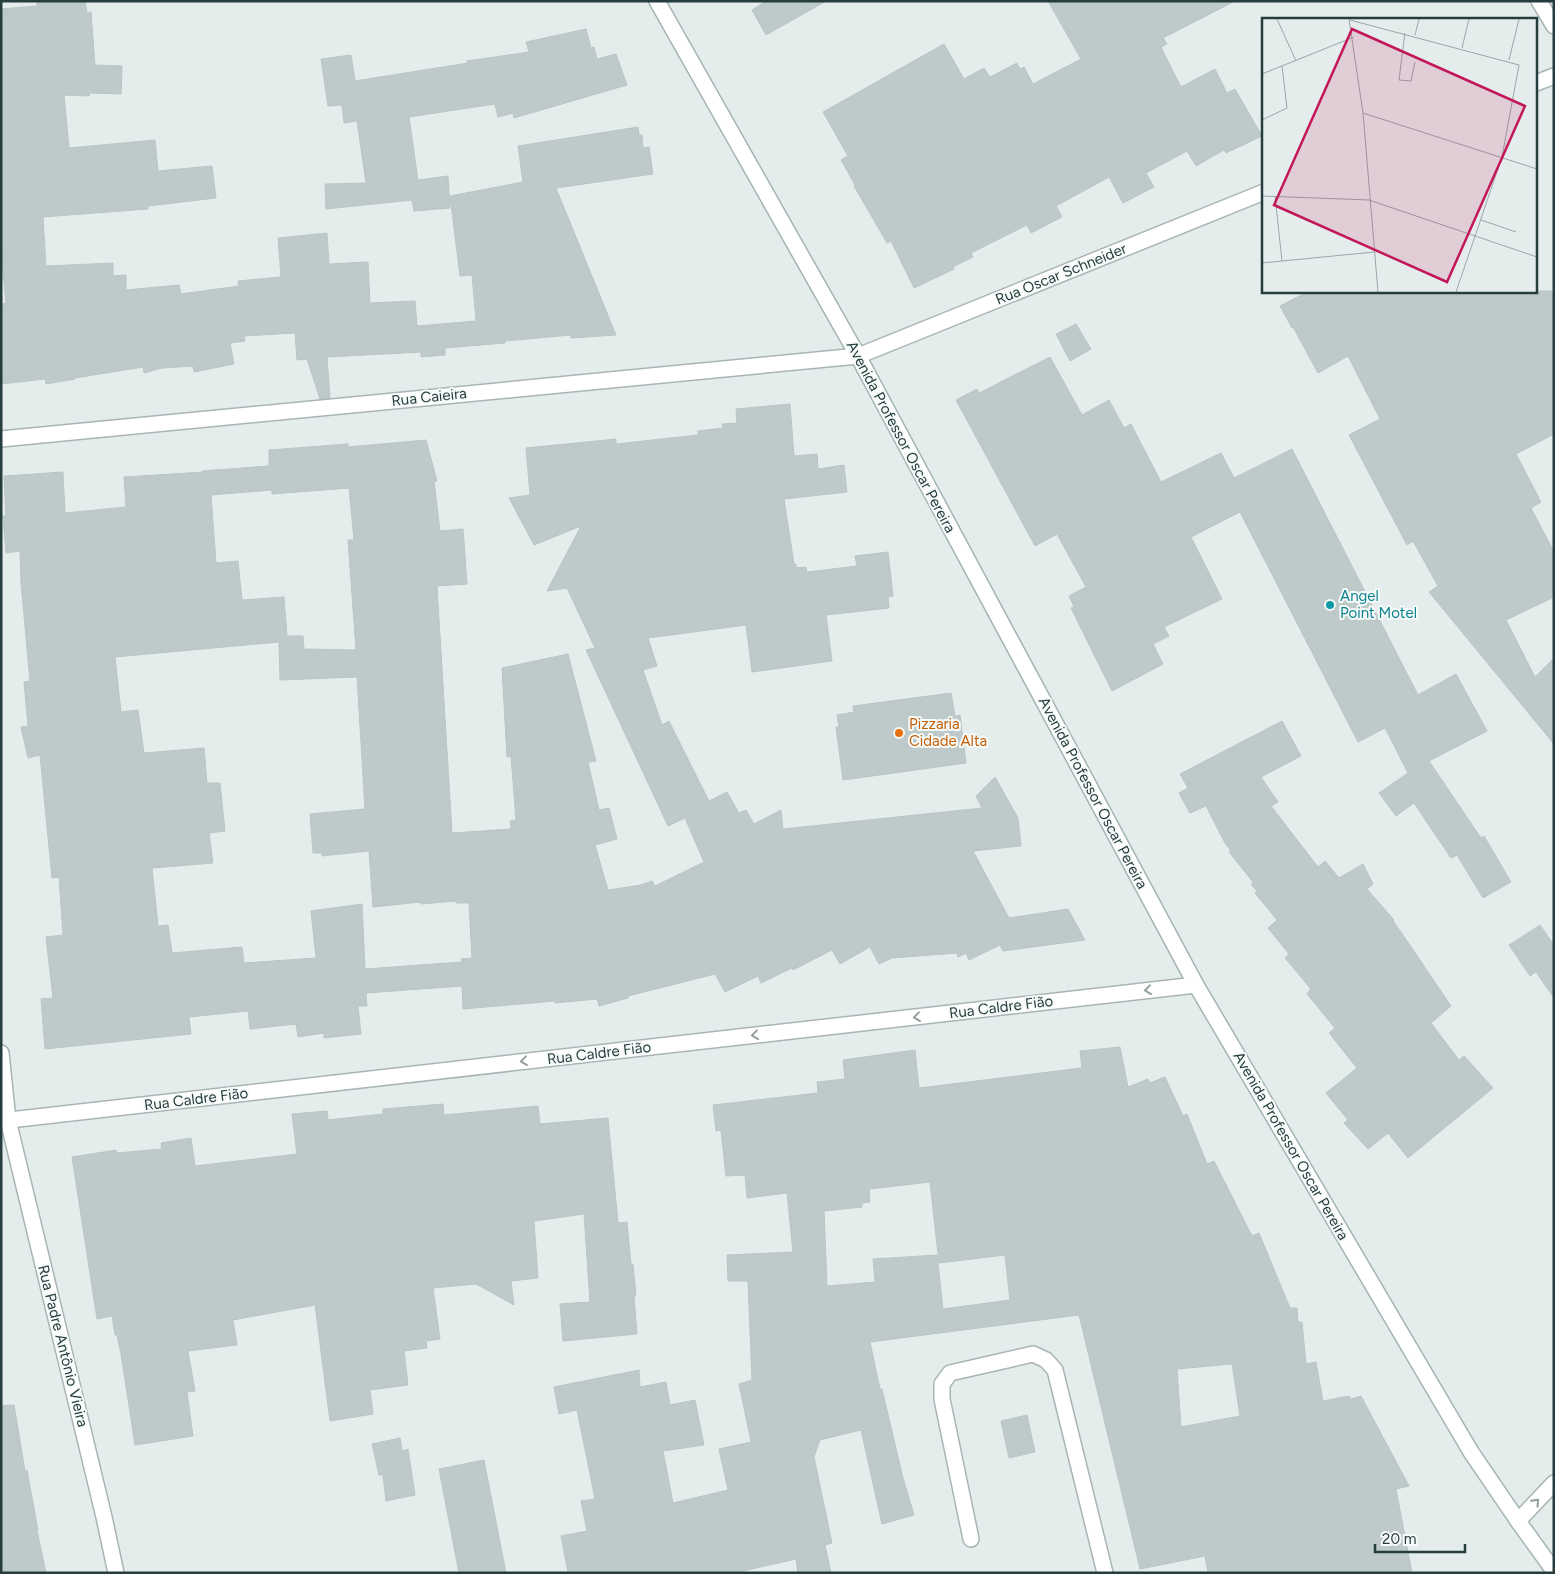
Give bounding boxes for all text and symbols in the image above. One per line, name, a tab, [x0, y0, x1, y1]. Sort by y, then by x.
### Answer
inset map	[1262, 18, 1538, 292]
street label: Rua Oscar Schneider	[993, 239, 1129, 309]
street label: Avenida Professor Oscar Pereira	[843, 338, 959, 536]
street label: Rua Caieira	[391, 384, 467, 410]
place label: Angel Point Motel	[1340, 587, 1417, 622]
marker: Angel Point Motel	[1324, 599, 1336, 611]
street label: Avenida Professor Oscar Pereira	[1035, 694, 1151, 892]
place label: Pizzaria Cidade Alta	[909, 715, 987, 750]
marker: Pizzaria Cidade Alta	[893, 727, 905, 739]
one-way arrow	[1144, 984, 1152, 995]
street label: Rua Caldre Fião	[948, 992, 1054, 1022]
one-way arrow	[913, 1011, 921, 1022]
one-way arrow	[751, 1029, 759, 1040]
street label: Rua Caldre Fião	[546, 1038, 652, 1068]
street label: Avenida Professor Oscar Pereira	[1230, 1049, 1352, 1243]
one-way arrow	[520, 1055, 528, 1066]
street label: Rua Caldre Fião	[143, 1084, 249, 1114]
street label: Rua Padre Antônio Vieira	[34, 1263, 92, 1429]
one-way arrow	[1530, 1499, 1539, 1508]
scale bar	[1375, 1522, 1465, 1554]
text: 20 m	[1382, 1530, 1416, 1548]

